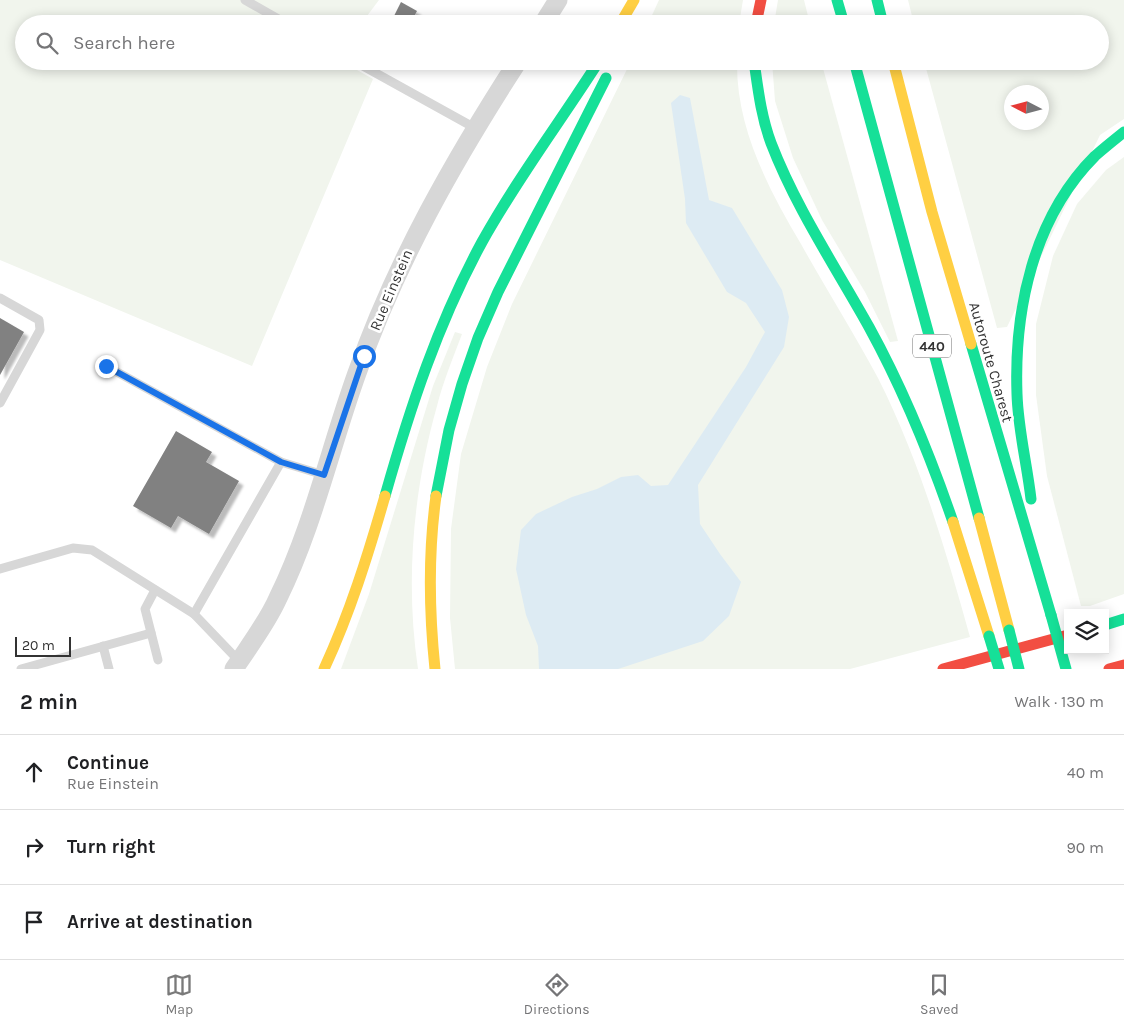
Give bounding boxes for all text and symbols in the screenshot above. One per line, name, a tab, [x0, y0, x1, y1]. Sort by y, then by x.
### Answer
search box	[15, 15, 1109, 70]
icon: search	[33, 29, 61, 57]
text: Search here	[73, 32, 175, 54]
north arrow	[1004, 85, 1049, 130]
street label: Rue Einstein	[366, 247, 416, 333]
street label: Autoroute Charest	[965, 300, 1017, 425]
road number: 440	[913, 334, 951, 358]
route start	[353, 345, 376, 368]
route end	[95, 355, 118, 378]
map controls	[1064, 609, 1109, 654]
button: layers	[1064, 609, 1109, 654]
scale bar	[15, 634, 71, 657]
text: 20 m	[22, 637, 55, 654]
text: 2 min	[20, 690, 78, 714]
text: Walk · 130 m	[1014, 692, 1104, 711]
text: Continue	[67, 752, 149, 774]
icon: ahead	[20, 758, 48, 786]
text: 40 m	[1067, 763, 1104, 782]
text: Rue Einstein	[67, 774, 159, 793]
icon: right	[20, 833, 48, 861]
text: Turn right	[67, 836, 156, 858]
text: 90 m	[1066, 838, 1104, 857]
icon: arrive	[20, 908, 48, 936]
text: Arrive at destination	[67, 911, 253, 933]
tab: Map	[165, 971, 193, 1018]
tab: Directions	[524, 971, 590, 1018]
tab: Saved	[920, 971, 959, 1018]

